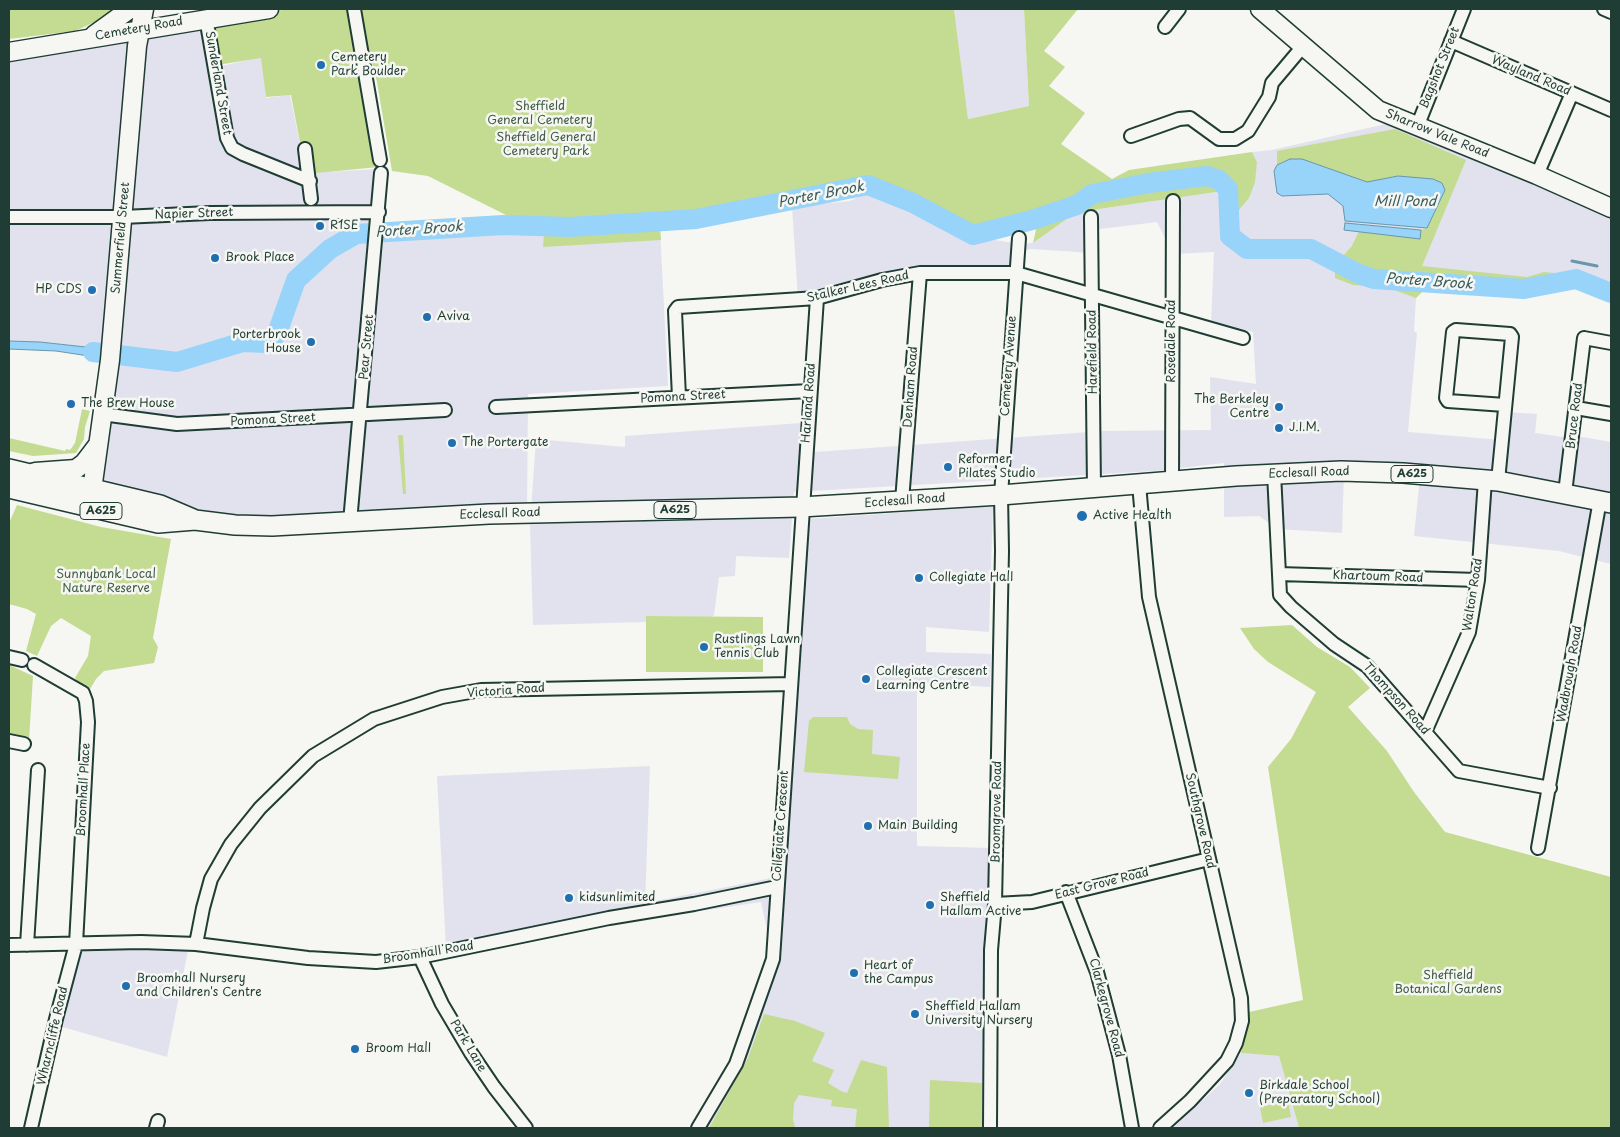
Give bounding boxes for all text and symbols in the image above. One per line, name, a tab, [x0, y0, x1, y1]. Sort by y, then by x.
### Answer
street label: Cemetery Road	[94, 14, 184, 44]
street label: Bagshot Street	[1417, 25, 1463, 111]
street label: Sunderland Street	[202, 30, 234, 136]
place label: Cemetery Park Boulder	[331, 51, 406, 79]
street label: Wayland Road	[1489, 53, 1573, 99]
marker: Cemetery Park Boulder	[315, 59, 327, 71]
park label: Sheffield General Cemetery	[487, 100, 593, 128]
street label: Sharrow Vale Road	[1383, 107, 1491, 161]
park label: Sheffield General Cemetery Park	[496, 131, 596, 159]
water label: Porter Brook	[777, 178, 865, 212]
street label: Summerfield Street	[109, 181, 133, 295]
water label: Mill Pond	[1374, 194, 1436, 210]
street label: Napier Street	[154, 205, 234, 223]
place label: R1SE	[330, 219, 359, 233]
water label: Porter Brook	[375, 219, 463, 241]
marker: R1SE	[314, 220, 326, 232]
place label: Brook Place	[225, 251, 294, 265]
marker: Brook Place	[209, 252, 221, 264]
street label: Stalker Lees Road	[805, 268, 911, 306]
water label: Porter Brook	[1385, 271, 1473, 293]
place label: HP CDS	[36, 283, 82, 297]
marker: HP CDS	[86, 284, 98, 296]
street label: Rosedale Road	[1165, 299, 1179, 383]
street label: Harefield Road	[1085, 309, 1101, 395]
place label: Aviva	[437, 310, 470, 324]
marker: Aviva	[421, 311, 433, 323]
street label: Pear Street	[357, 314, 377, 380]
street label: Cemetery Avenue	[998, 315, 1020, 417]
place label: Porterbrook House	[232, 328, 301, 356]
marker: Porterbrook House	[305, 336, 317, 348]
street label: Denham Road	[901, 346, 921, 428]
street label: Harland Road	[799, 362, 819, 444]
street label: Bruce Road	[1564, 382, 1586, 450]
street label: Pomona Street	[640, 388, 726, 406]
place label: The Berkeley Centre	[1194, 393, 1269, 421]
place label: The Brew House	[81, 397, 175, 411]
marker: The Brew House	[65, 398, 77, 410]
marker: The Berkeley Centre	[1273, 401, 1285, 413]
street label: Pomona Street	[230, 411, 316, 429]
place label: J.I.M.	[1289, 421, 1320, 435]
marker: J.I.M.	[1273, 422, 1285, 434]
place label: The Portergate	[462, 436, 548, 450]
marker: The Portergate	[446, 437, 458, 449]
place label: Reformer Pilates Studio	[958, 453, 1036, 481]
marker: Reformer Pilates Studio	[942, 461, 954, 473]
street label: Ecclesall Road	[1268, 464, 1350, 482]
road number: A625	[1391, 466, 1433, 482]
street label: Ecclesall Road	[864, 491, 946, 511]
road number: A625	[80, 502, 122, 520]
road number: A625	[654, 502, 696, 518]
street label: Ecclesall Road	[459, 505, 541, 523]
marker: Active Health	[1075, 509, 1089, 523]
place label: Active Health	[1093, 509, 1172, 523]
street label: Walton Road	[1460, 557, 1486, 633]
park label: Sunnybank Local Nature Reserve	[56, 568, 156, 596]
street label: Khartoum Road	[1332, 568, 1424, 586]
place label: Collegiate Hall	[929, 571, 1013, 585]
marker: Collegiate Hall	[913, 572, 925, 584]
street label: Wadbrough Road	[1554, 624, 1586, 724]
place label: Rustlings Lawn Tennis Club	[714, 633, 800, 661]
marker: Rustlings Lawn Tennis Club	[698, 641, 710, 653]
street label: Thompson Road	[1360, 660, 1432, 738]
place label: Collegiate Crescent Learning Centre	[876, 665, 987, 693]
marker: Collegiate Crescent Learning Centre	[860, 673, 872, 685]
street label: Victoria Road	[466, 681, 546, 701]
street label: Broomhall Place	[74, 743, 94, 837]
street label: Broomgrove Road	[989, 760, 1005, 864]
street label: Collegiate Crescent	[770, 770, 792, 882]
street label: Southgrove Road	[1182, 772, 1218, 870]
place label: Main Building	[878, 819, 958, 833]
marker: Main Building	[862, 820, 874, 832]
street label: East Grove Road	[1053, 865, 1151, 903]
place label: kidsunlimited	[579, 891, 655, 905]
place label: Sheffield Hallam Active	[940, 891, 1021, 919]
marker: kidsunlimited	[563, 892, 575, 904]
marker: Sheffield Hallam Active	[924, 899, 936, 911]
street label: Broomhall Road	[381, 939, 475, 967]
street label: Clarkegrove Road	[1086, 957, 1126, 1059]
place label: Heart of the Campus	[864, 959, 933, 987]
marker: Heart of the Campus	[848, 967, 860, 979]
park label: Sheffield Botanical Gardens	[1394, 969, 1502, 997]
place label: Broomhall Nursery and Children's Centre	[136, 972, 262, 1000]
marker: Broomhall Nursery and Children's Centre	[120, 980, 132, 992]
street label: Wharncliffe Road	[35, 985, 71, 1087]
place label: Sheffield Hallam University Nursery	[925, 1000, 1033, 1028]
marker: Sheffield Hallam University Nursery	[909, 1008, 921, 1020]
street label: Park Lane	[447, 1017, 489, 1075]
place label: Broom Hall	[365, 1042, 431, 1056]
marker: Broom Hall	[349, 1043, 361, 1055]
place label: Birkdale School (Preparatory School)	[1259, 1079, 1380, 1107]
marker: Birkdale School (Preparatory School)	[1243, 1087, 1255, 1099]

